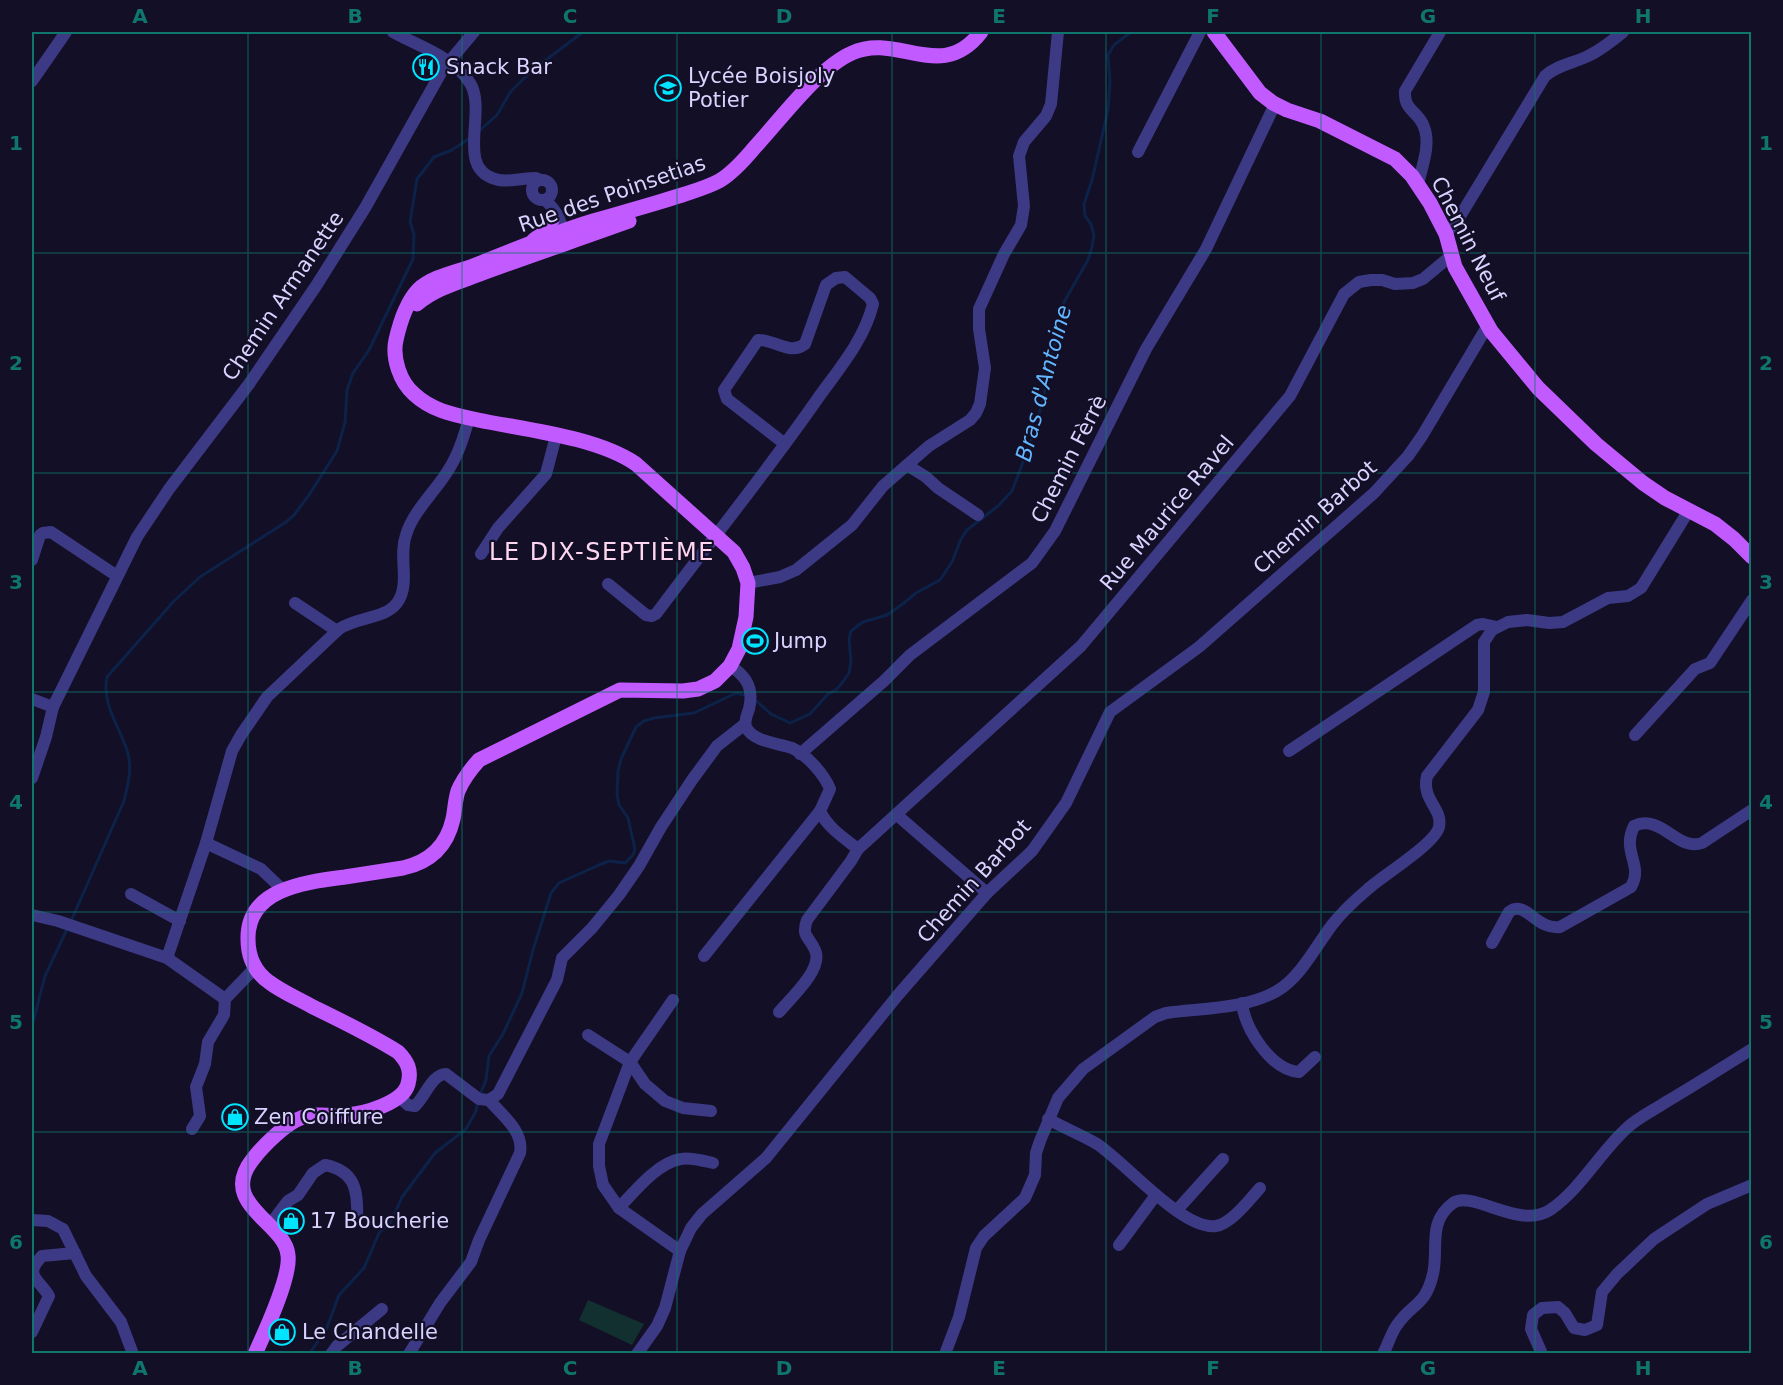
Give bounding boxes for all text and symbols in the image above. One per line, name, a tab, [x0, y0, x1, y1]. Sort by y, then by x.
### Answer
text: A	[132, 4, 148, 28]
text: B	[347, 4, 363, 28]
text: C	[563, 4, 577, 28]
text: D	[776, 4, 792, 28]
text: E	[992, 4, 1006, 28]
text: F	[1206, 4, 1220, 28]
text: G	[1420, 4, 1436, 28]
text: H	[1635, 4, 1651, 28]
restaurant icon: Snack Bar	[411, 52, 441, 82]
place label: Snack Bar	[446, 55, 552, 79]
place label: Lycée Boisjoly Potier	[688, 64, 835, 112]
school or university icon: Lycée Boisjoly Potier	[653, 73, 683, 103]
text: 1	[9, 131, 23, 155]
text: 1	[1759, 131, 1773, 155]
street label: Rue des Poinsetias	[515, 151, 709, 237]
street label: Chemin Neuf	[1426, 173, 1510, 306]
street label: Chemin Armanette	[217, 207, 349, 385]
water label: Bras d'Antoine	[1011, 302, 1076, 464]
text: 2	[9, 351, 23, 375]
text: 2	[1759, 351, 1773, 375]
street label: Chemin Fèrrè	[1026, 391, 1112, 527]
street label: Rue Maurice Ravel	[1095, 431, 1239, 595]
street label: Chemin Barbot	[1248, 455, 1382, 579]
district label: LE DIX-SEPTIÈME	[489, 537, 715, 566]
text: 3	[9, 570, 23, 594]
text: 3	[1759, 570, 1773, 594]
sports icon: Jump	[740, 626, 770, 656]
place label: Jump	[772, 629, 827, 653]
text: 4	[9, 790, 23, 814]
text: 4	[1759, 790, 1773, 814]
street label: Chemin Barbot	[912, 814, 1036, 948]
text: 5	[9, 1010, 23, 1034]
text: 5	[1759, 1010, 1773, 1034]
shop icon: Zen Coiffure	[220, 1102, 250, 1132]
place label: Zen Coiffure	[254, 1105, 384, 1129]
shop icon: 17 Boucherie	[276, 1206, 306, 1236]
place label: 17 Boucherie	[310, 1209, 449, 1233]
text: 6	[9, 1230, 23, 1254]
text: 6	[1759, 1230, 1773, 1254]
shop icon: Le Chandelle	[267, 1317, 297, 1347]
place label: Le Chandelle	[302, 1320, 438, 1344]
text: A	[132, 1356, 148, 1380]
text: B	[347, 1356, 363, 1380]
text: C	[563, 1356, 577, 1380]
text: D	[776, 1356, 792, 1380]
text: E	[992, 1356, 1006, 1380]
text: F	[1206, 1356, 1220, 1380]
text: G	[1420, 1356, 1436, 1380]
text: H	[1635, 1356, 1651, 1380]

